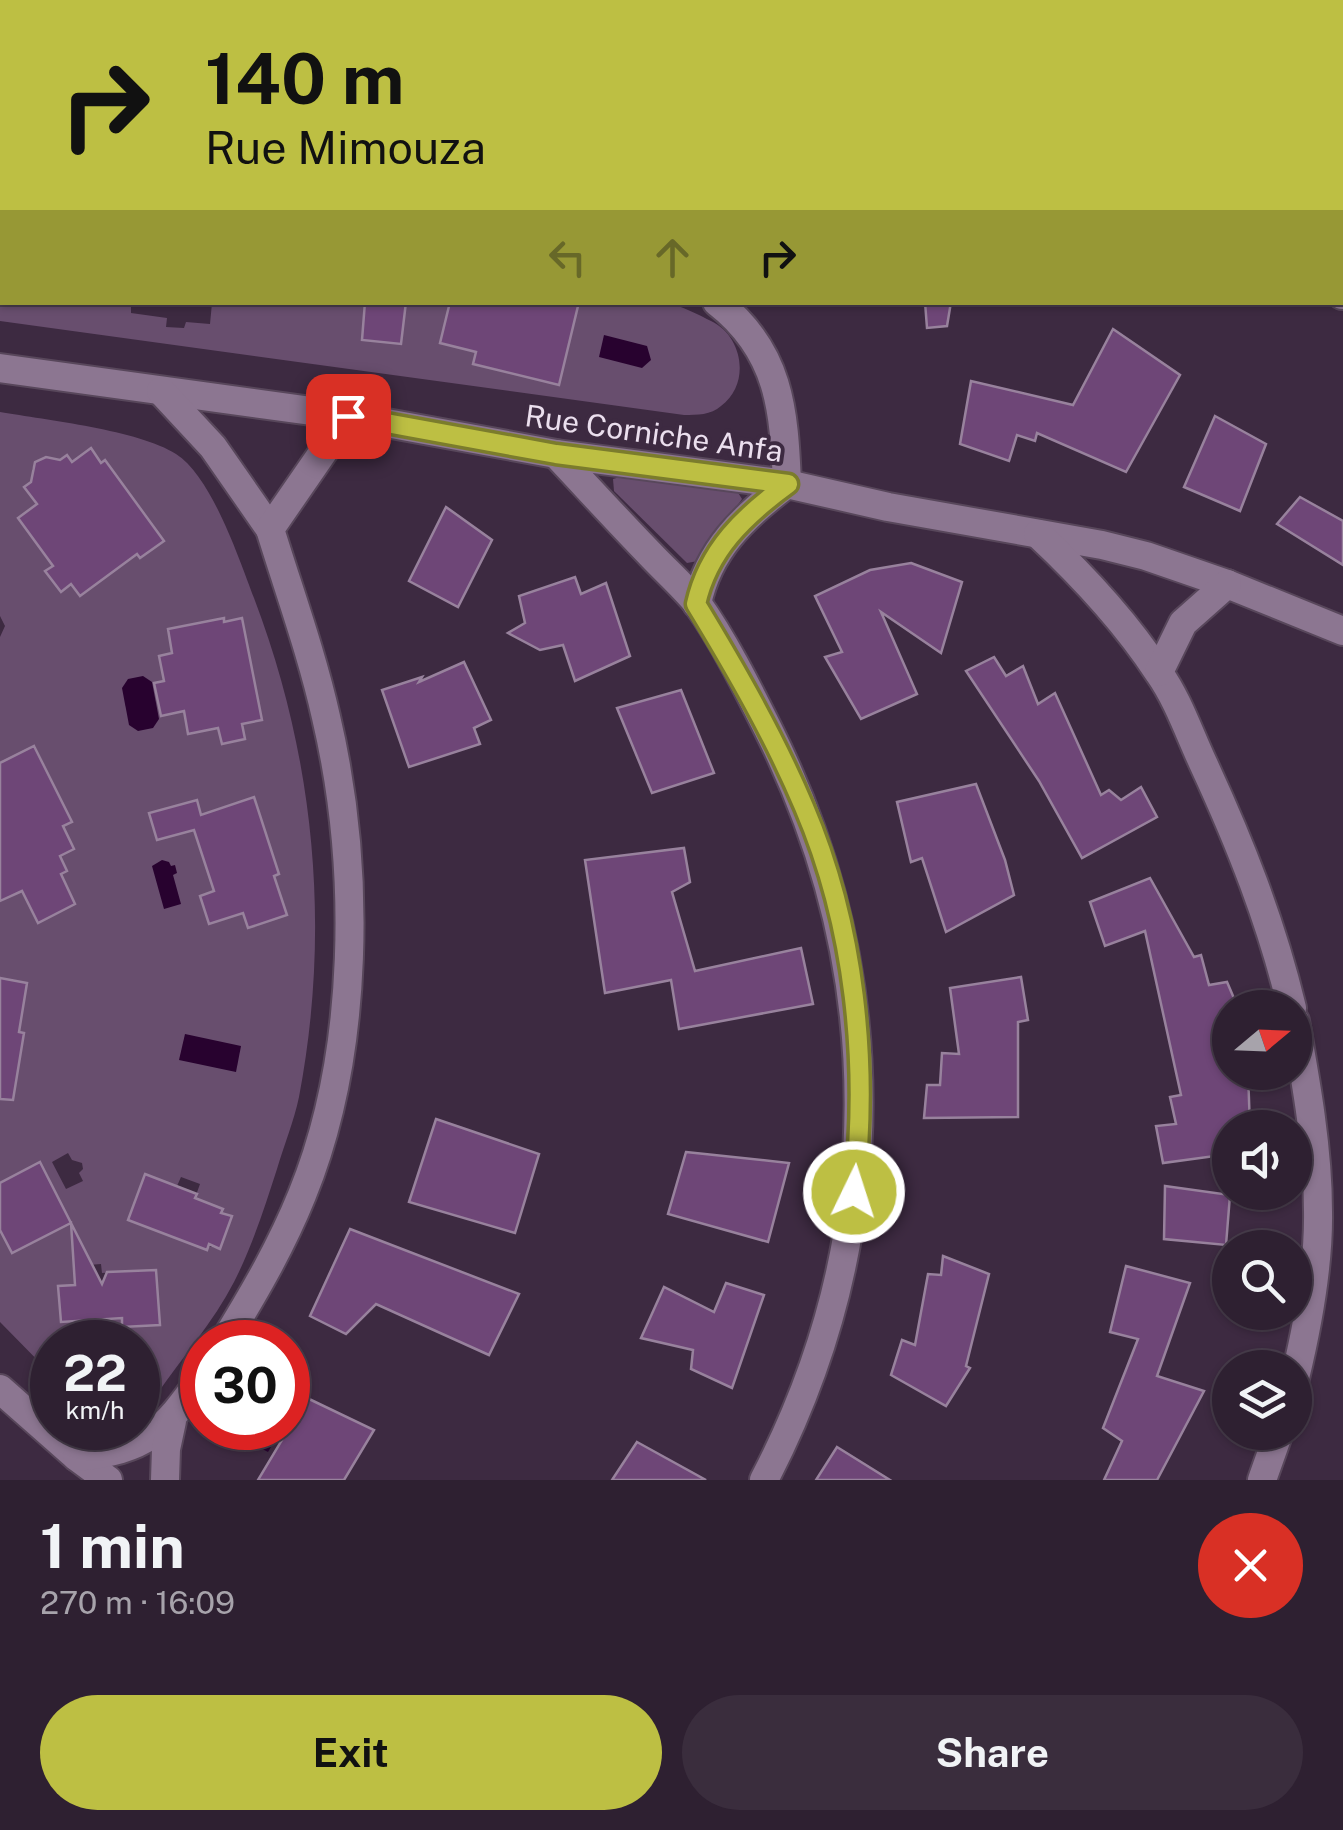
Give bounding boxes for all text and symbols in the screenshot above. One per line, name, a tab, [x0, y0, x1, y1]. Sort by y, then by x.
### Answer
text: 140 m	[205, 37, 404, 120]
icon: right	[40, 40, 170, 170]
text: Rue Mimouza	[205, 121, 486, 174]
icon: left	[540, 230, 595, 285]
icon: ahead	[645, 230, 700, 285]
icon: right	[750, 230, 805, 285]
pin	[306, 374, 391, 459]
icon: arrive	[321, 389, 376, 444]
street label: Rue Corniche Anfa	[523, 397, 785, 469]
north arrow	[1212, 990, 1312, 1090]
map controls	[1212, 990, 1312, 1450]
button: sound	[1212, 1110, 1312, 1210]
position arrow	[802, 1140, 906, 1244]
button: search	[1212, 1230, 1312, 1330]
speed limit sign: 30	[180, 1320, 310, 1450]
text: 22	[63, 1343, 127, 1402]
button: layers	[1212, 1350, 1312, 1450]
text: km/h	[66, 1395, 124, 1425]
text: 1 min	[40, 1511, 185, 1582]
button: close	[1198, 1513, 1303, 1618]
text: 270 m · 16:09	[40, 1584, 235, 1621]
button: Exit	[40, 1695, 662, 1810]
button: Share	[682, 1695, 1303, 1810]

